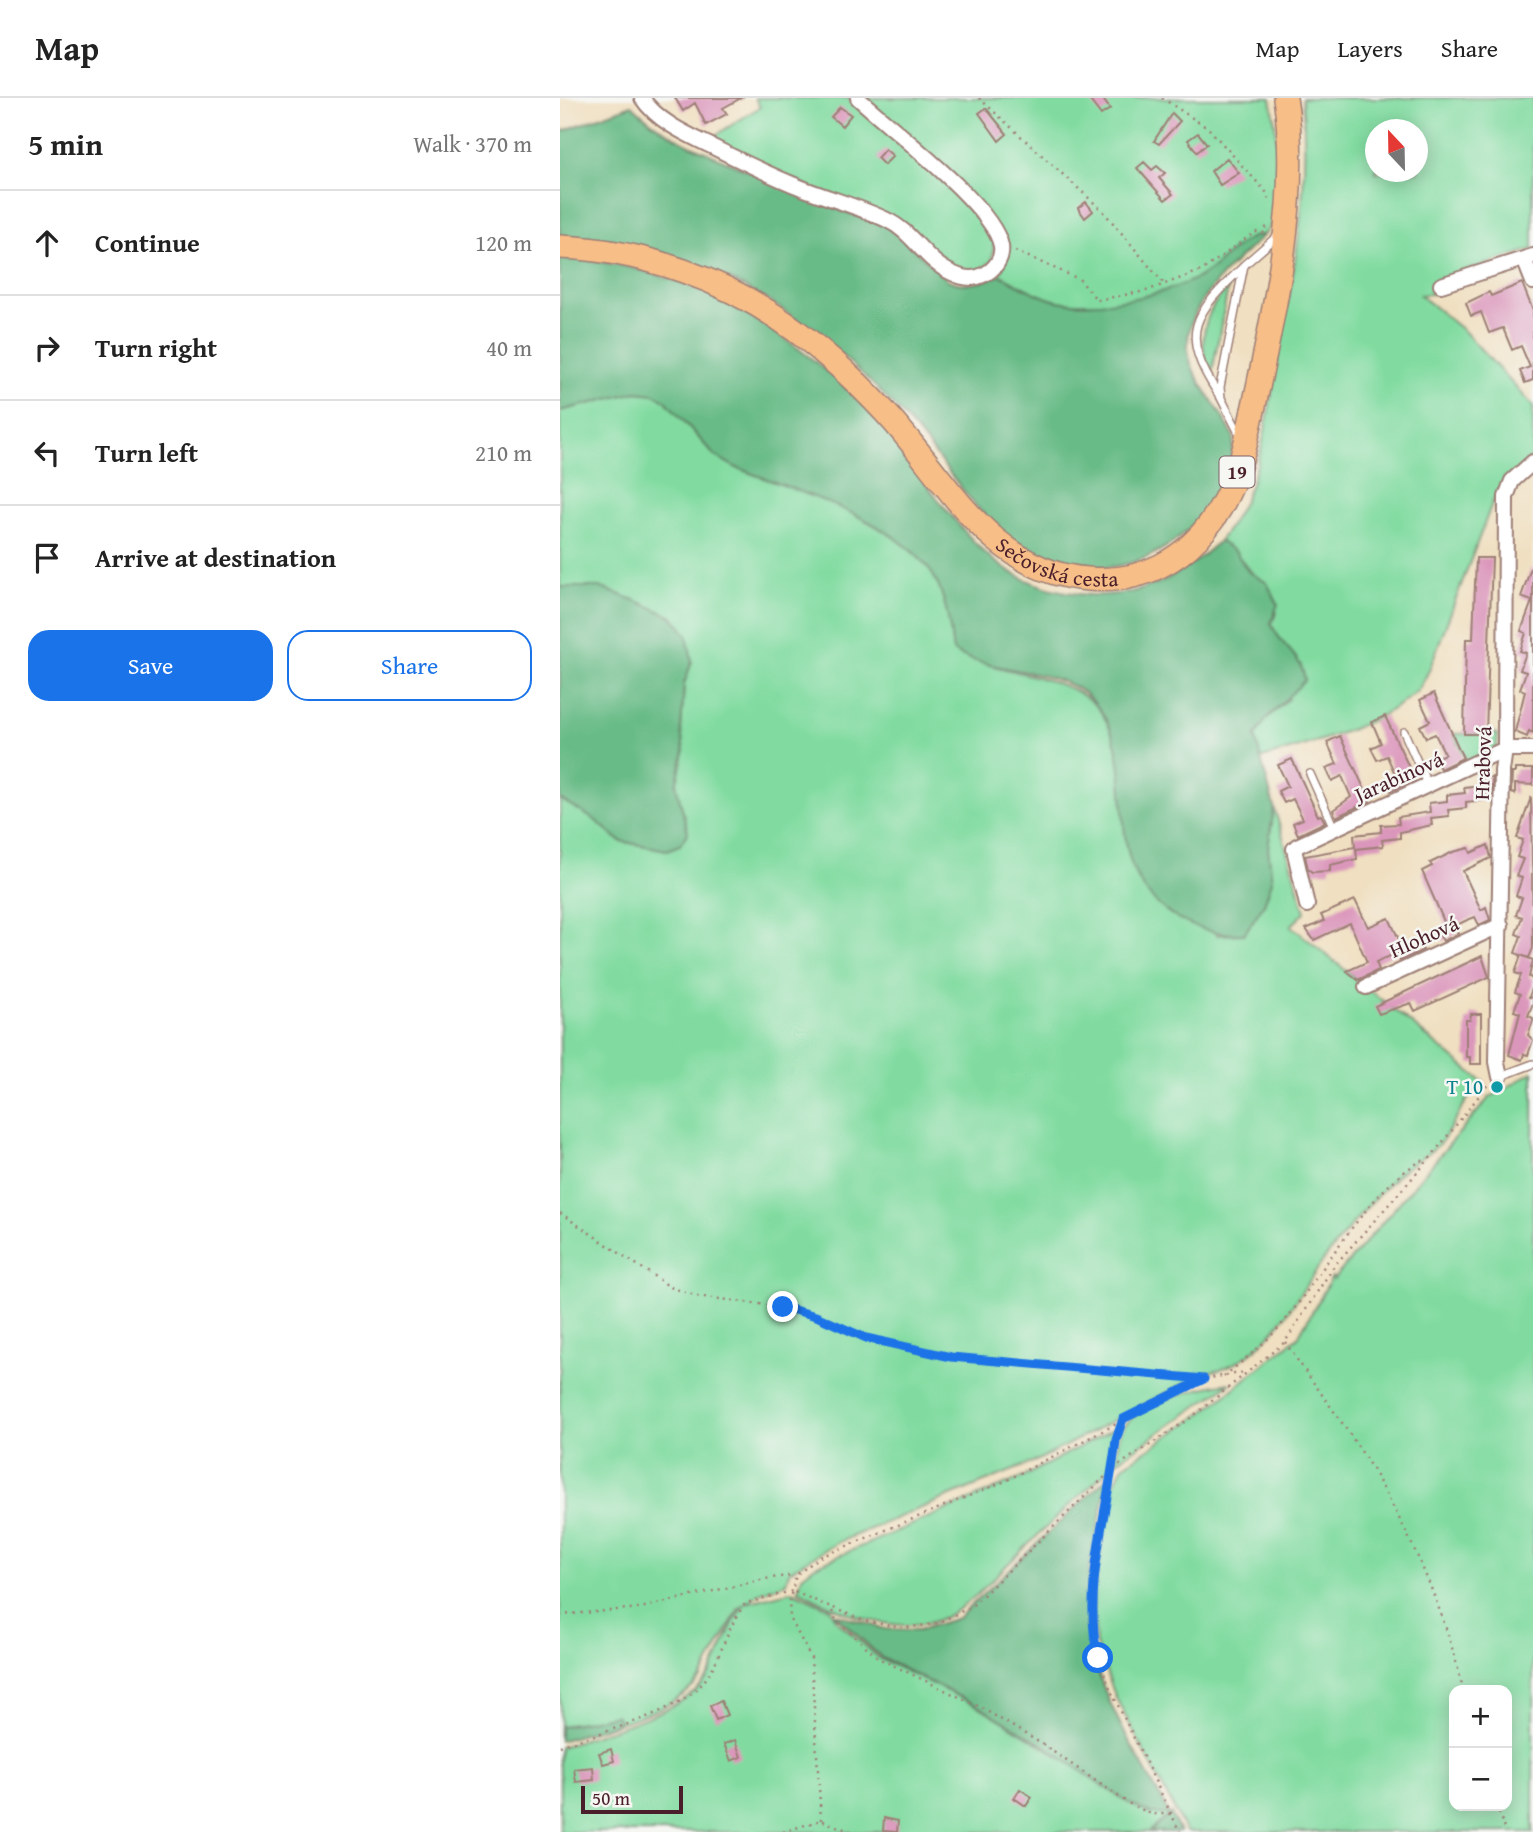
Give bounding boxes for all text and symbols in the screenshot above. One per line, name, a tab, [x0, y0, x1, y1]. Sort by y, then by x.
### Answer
text: Map	[35, 24, 99, 72]
text: Map	[1256, 31, 1299, 66]
text: Layers	[1337, 31, 1403, 66]
text: Share	[1441, 31, 1498, 66]
north arrow	[1365, 119, 1428, 182]
text: 5 min	[28, 122, 103, 166]
text: Walk · 370 m	[413, 127, 532, 160]
text: Continue	[95, 223, 200, 262]
icon: ahead	[28, 224, 66, 262]
text: 120 m	[475, 226, 532, 259]
text: Turn right	[95, 328, 217, 367]
icon: right	[28, 329, 66, 367]
text: 40 m	[486, 331, 532, 364]
text: Turn left	[95, 433, 198, 472]
icon: left	[28, 434, 66, 472]
text: 210 m	[475, 436, 532, 469]
road number: 19	[1220, 456, 1254, 488]
street label: Sečovská cesta	[989, 529, 1119, 595]
text: Arrive at destination	[95, 538, 336, 577]
icon: arrive	[28, 539, 66, 577]
button: Save	[28, 630, 273, 701]
button: Share	[287, 630, 532, 701]
street label: Hrabová	[1466, 725, 1499, 800]
street label: Jarabinová	[1347, 743, 1448, 811]
street label: Hlohová	[1384, 908, 1464, 966]
place label: T 10	[1446, 1071, 1483, 1102]
marker: T 10	[1489, 1079, 1505, 1095]
route end	[767, 1291, 798, 1322]
route start	[1082, 1642, 1113, 1673]
map controls	[1449, 1685, 1512, 1811]
button: +	[1449, 1685, 1512, 1748]
button: −	[1449, 1748, 1512, 1811]
scale bar	[581, 1783, 682, 1815]
text: 50 m	[592, 1784, 630, 1812]

